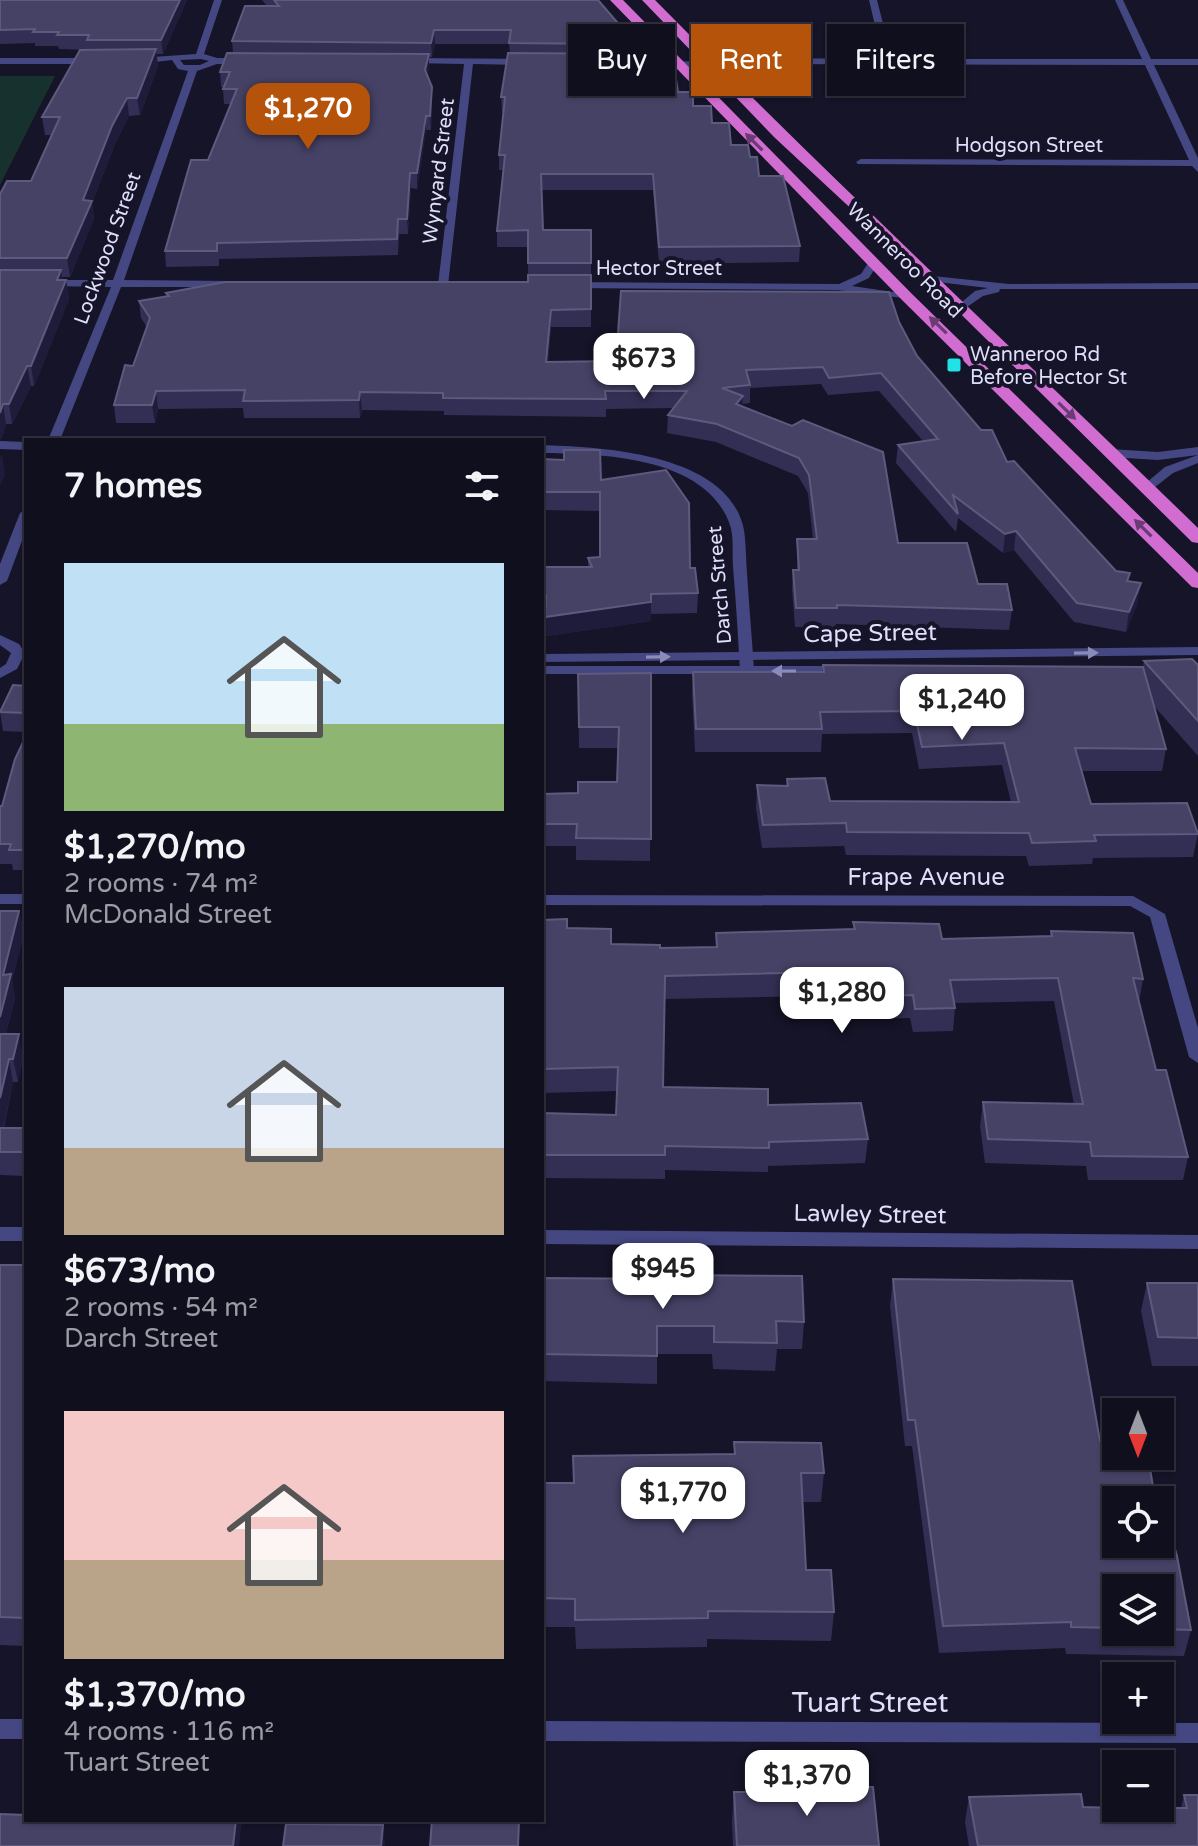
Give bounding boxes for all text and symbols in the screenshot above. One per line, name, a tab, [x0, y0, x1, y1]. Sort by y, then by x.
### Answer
chip: Buy	[568, 24, 675, 96]
chip: Rent	[691, 24, 811, 96]
chip: Filters	[827, 24, 964, 96]
pin: $1,270	[243, 83, 373, 151]
text: $1,270	[264, 93, 352, 124]
street label: Wynyard Street	[418, 96, 460, 246]
one-way arrow	[745, 133, 764, 152]
street label: Hodgson Street	[955, 134, 1104, 158]
street label: Lockwood Street	[69, 169, 147, 328]
street label: Wanneroo Road	[842, 198, 967, 323]
street label: Hector Street	[596, 257, 723, 281]
one-way arrow	[929, 317, 948, 335]
pin: $673	[597, 333, 691, 401]
text: $673	[611, 343, 677, 374]
place label: Wanneroo Rd Before Hector St	[970, 343, 1127, 390]
marker: Wanneroo Rd Before Hector St	[945, 356, 963, 374]
one-way arrow	[1057, 402, 1076, 420]
icon: filters	[460, 464, 504, 508]
text: 7 homes	[64, 466, 202, 507]
one-way arrow	[1134, 519, 1153, 538]
street label: Darch Street	[703, 524, 737, 645]
icon: home	[212, 615, 356, 759]
street label: Cape Street	[803, 618, 937, 649]
one-way arrow	[1074, 647, 1099, 659]
one-way arrow	[646, 651, 671, 663]
one-way arrow	[771, 664, 796, 677]
pin: $1,240	[897, 674, 1027, 742]
text: $1,240	[918, 684, 1006, 715]
text: $1,270/mo	[64, 827, 246, 868]
street label: Frape Avenue	[847, 863, 1005, 892]
text: 2 rooms · 74 m²	[64, 868, 258, 899]
text: McDonald Street	[64, 899, 272, 930]
pin: $1,280	[777, 967, 907, 1035]
text: $1,280	[798, 977, 886, 1008]
icon: home	[212, 1039, 356, 1183]
street label: Lawley Street	[793, 1199, 947, 1230]
pin: $945	[616, 1243, 710, 1311]
text: $673/mo	[64, 1251, 215, 1292]
text: $945	[630, 1253, 696, 1284]
text: 2 rooms · 54 m²	[64, 1292, 258, 1323]
text: Darch Street	[64, 1323, 218, 1354]
north arrow	[1102, 1398, 1174, 1470]
map controls	[1102, 1398, 1174, 1822]
icon: home	[212, 1463, 356, 1607]
pin: $1,770	[618, 1467, 748, 1535]
text: $1,770	[639, 1477, 727, 1508]
button: locate	[1102, 1486, 1174, 1558]
button: layers	[1102, 1574, 1174, 1646]
button: +	[1102, 1662, 1174, 1734]
text: $1,370/mo	[64, 1675, 246, 1716]
street label: Tuart Street	[792, 1686, 949, 1720]
text: 4 rooms · 116 m²	[64, 1716, 274, 1747]
text: Tuart Street	[64, 1747, 210, 1778]
pin: $1,370	[742, 1750, 872, 1818]
button: −	[1102, 1750, 1174, 1822]
text: $1,370	[763, 1760, 851, 1791]

